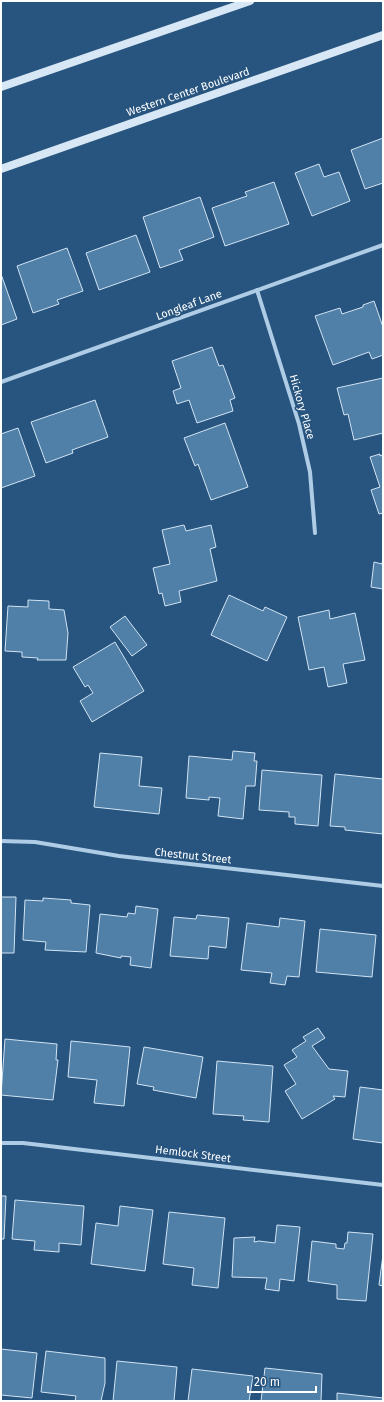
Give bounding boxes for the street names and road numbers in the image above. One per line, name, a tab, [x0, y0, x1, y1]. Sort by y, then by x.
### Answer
street label: Western Center Boulevard	[125, 65, 251, 119]
street label: Longleaf Lane	[154, 287, 224, 323]
street label: Hickory Place	[287, 373, 317, 441]
street label: Chestnut Street	[154, 846, 232, 867]
street label: Hemlock Street	[154, 1143, 232, 1165]

